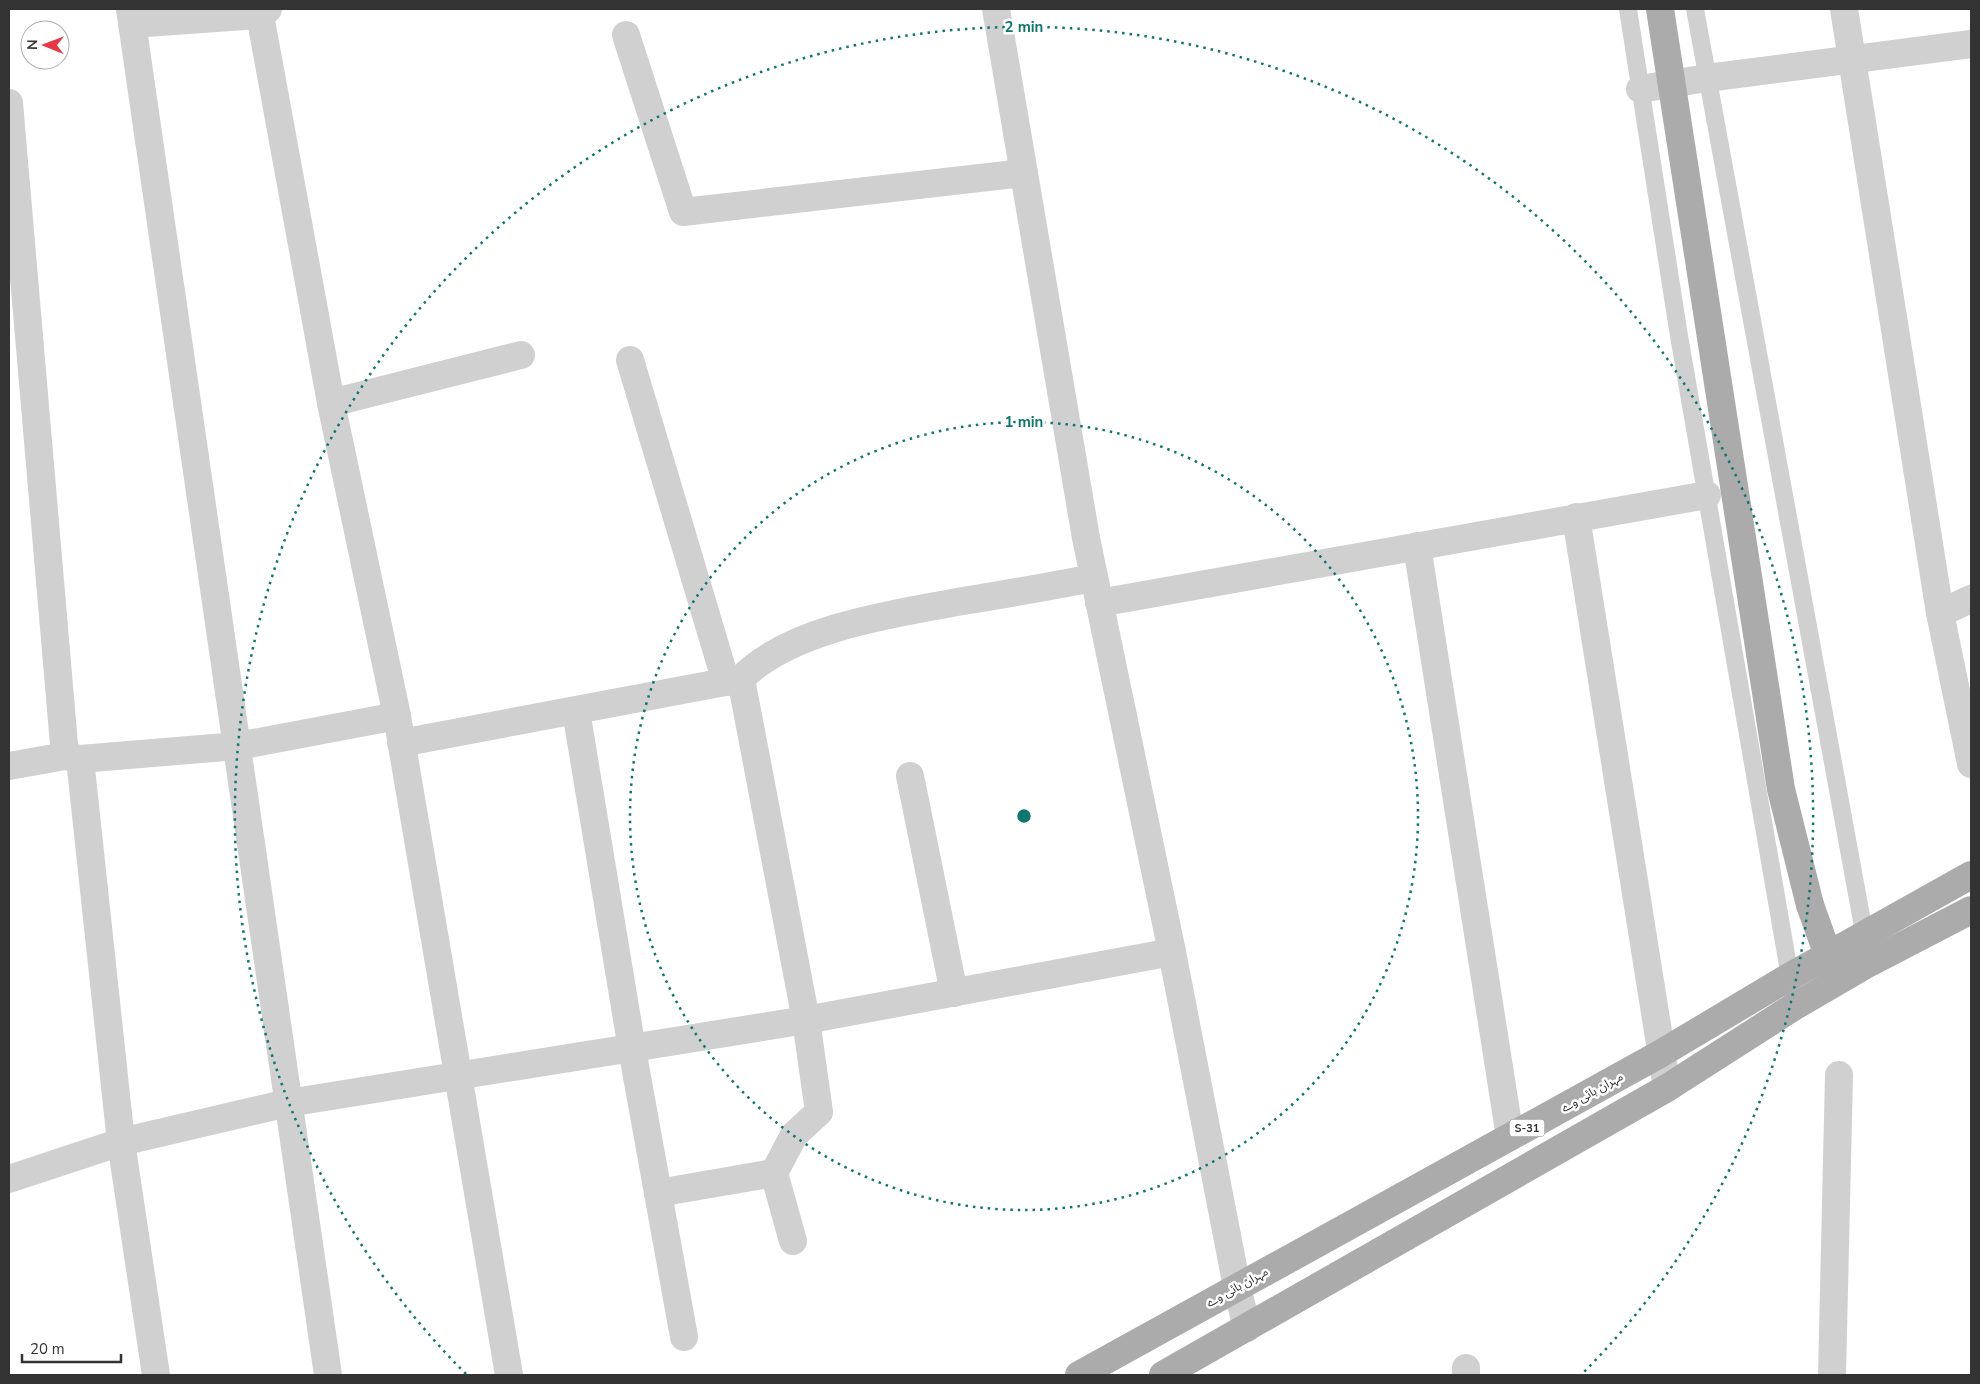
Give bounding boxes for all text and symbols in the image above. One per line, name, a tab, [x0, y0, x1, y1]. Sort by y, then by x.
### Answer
text: 2 min	[1005, 17, 1043, 37]
north arrow	[20, 20, 70, 70]
text: N	[23, 39, 42, 50]
text: 1 min	[1005, 412, 1043, 432]
centre of rings	[1015, 807, 1033, 825]
street label: مہران ہائی وے	[1558, 1068, 1626, 1116]
road number: S-31	[1510, 1120, 1544, 1136]
street label: مہران ہائی وے	[1203, 1263, 1271, 1311]
scale bar	[22, 1332, 121, 1364]
text: 20 m	[30, 1339, 65, 1359]

